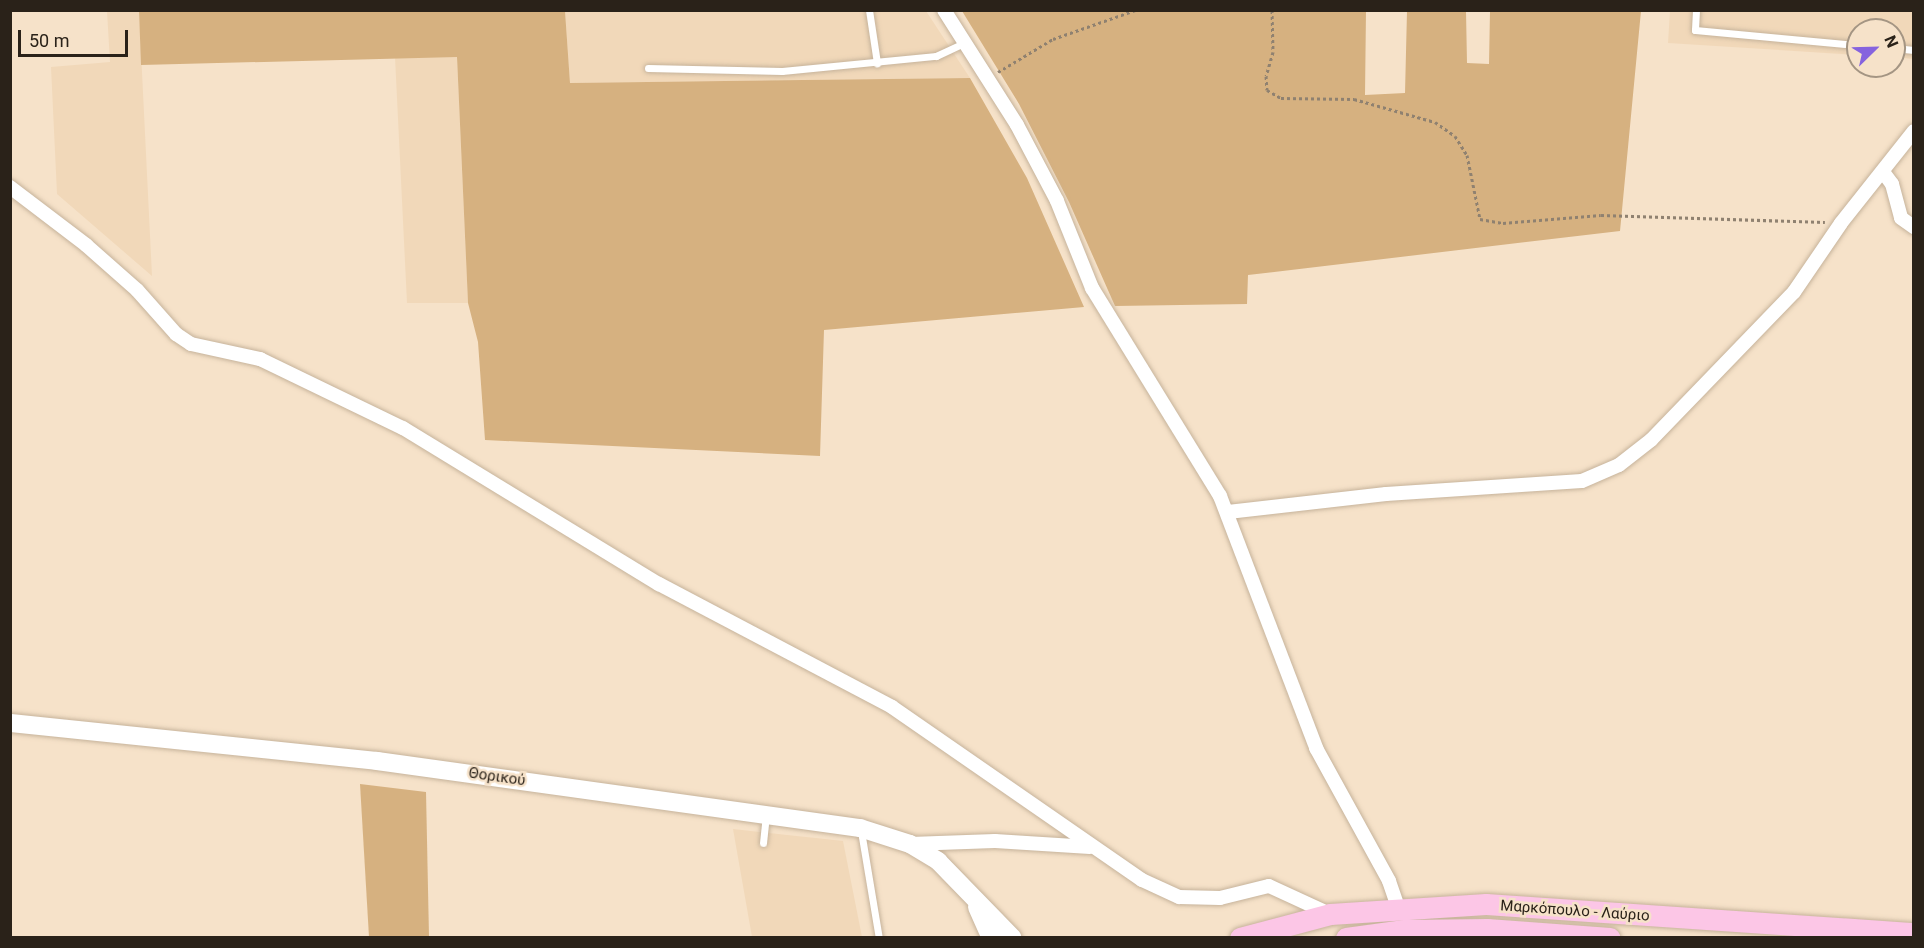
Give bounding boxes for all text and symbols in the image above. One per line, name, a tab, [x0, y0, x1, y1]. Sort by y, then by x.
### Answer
scale bar	[21, 18, 130, 56]
north arrow	[1846, 18, 1906, 78]
text: 50 m	[29, 30, 69, 51]
text: N	[1880, 33, 1902, 50]
street label: Θορικού	[467, 764, 527, 790]
street label: Μαρκόπουλο - Λαύριο	[1500, 897, 1650, 925]

